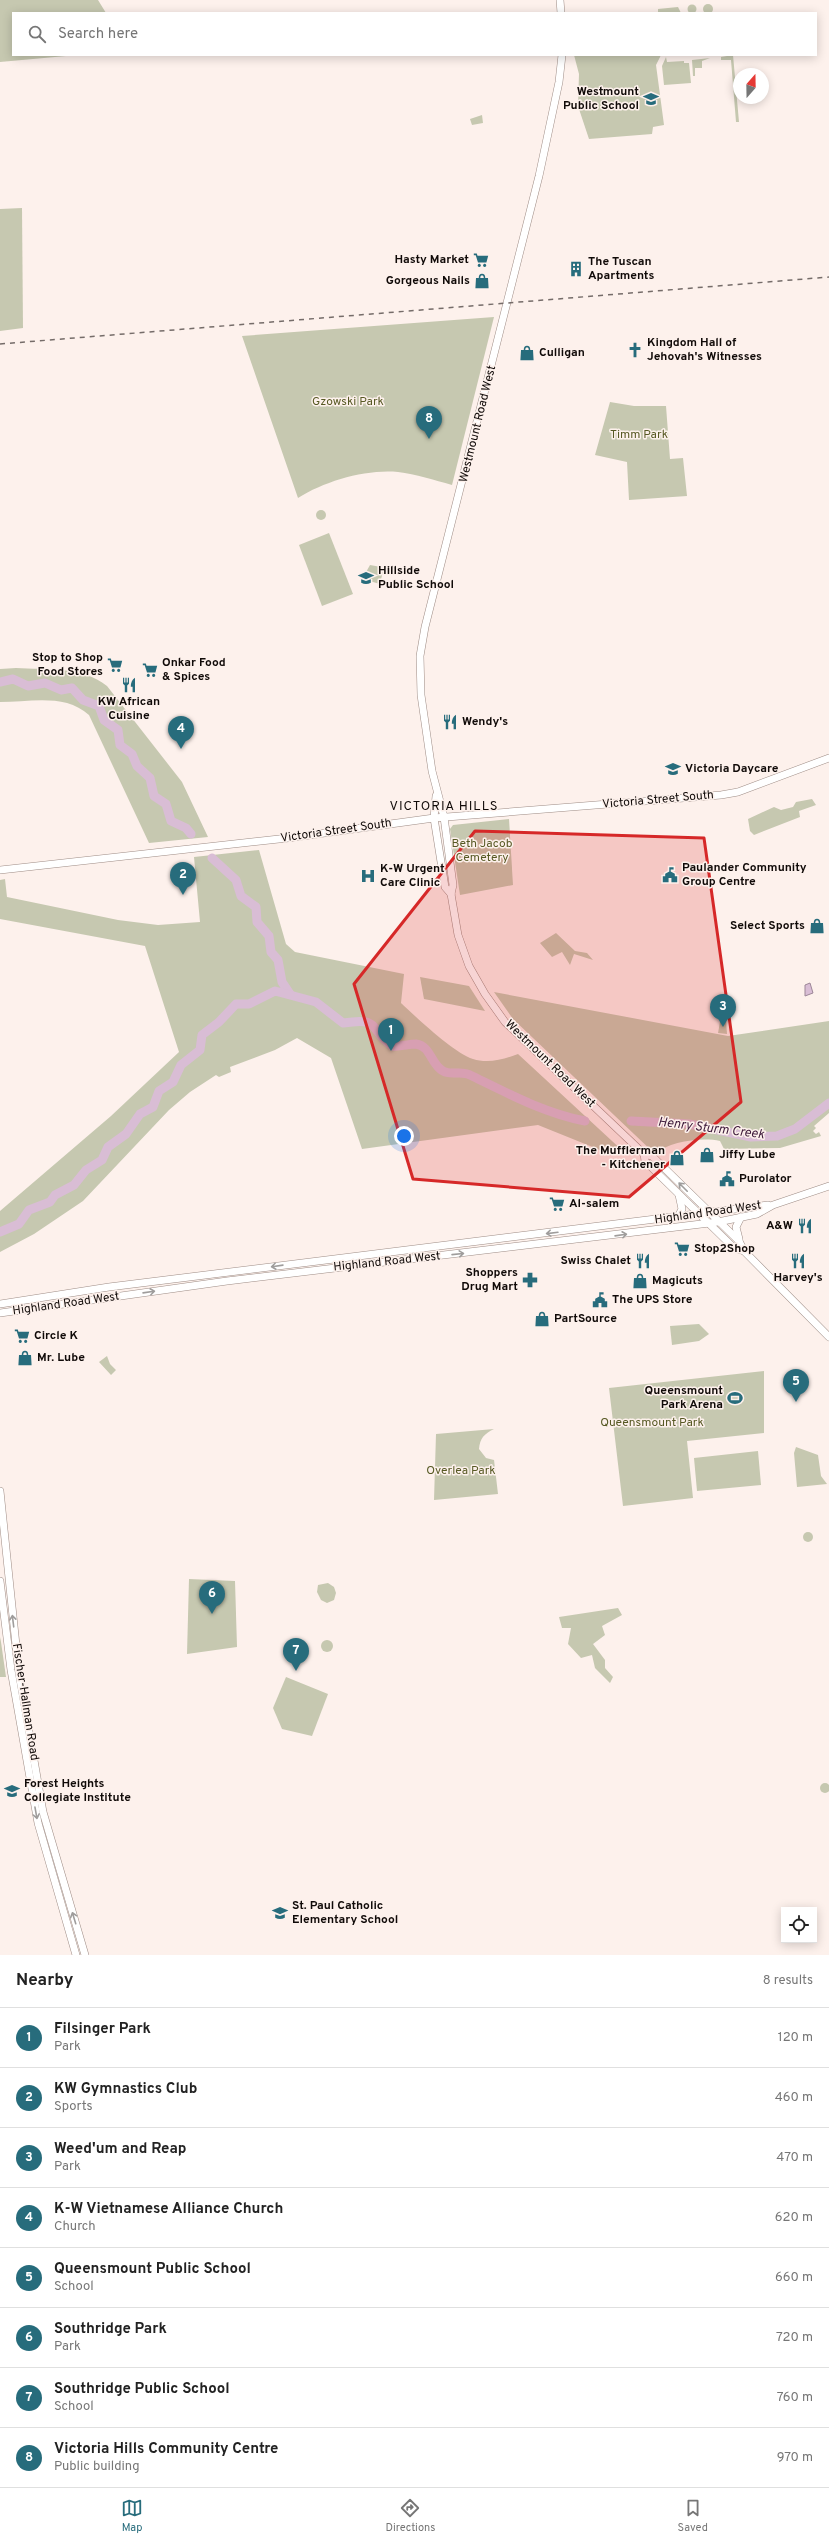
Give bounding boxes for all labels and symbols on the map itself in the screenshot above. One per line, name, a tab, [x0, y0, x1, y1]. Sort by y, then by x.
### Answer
north arrow	[733, 68, 769, 104]
place label: Westmount Public School	[563, 84, 639, 114]
school or university icon: Westmount Public School	[642, 90, 660, 108]
supermarket icon: Hasty Market	[472, 251, 490, 269]
place label: Hasty Market	[394, 252, 469, 268]
place label: The Tuscan Apartments	[588, 254, 654, 284]
building icon: The Tuscan Apartments	[567, 260, 585, 278]
shop icon: Gorgeous Nails	[473, 272, 491, 290]
place label: Gorgeous Nails	[386, 273, 470, 289]
place label: Kingdom Hall of Jehovah's Witnesses	[647, 335, 762, 365]
church icon: Kingdom Hall of Jehovah's Witnesses	[626, 341, 644, 359]
shop icon: Culligan	[518, 344, 536, 362]
place label: Culligan	[539, 345, 585, 361]
street label: Westmount Road West	[456, 364, 500, 484]
park label: Gzowski Park	[312, 394, 384, 410]
pin: 8	[416, 406, 442, 439]
park label: Timm Park	[610, 427, 668, 443]
place label: Hillside Public School	[378, 563, 454, 593]
school or university icon: Hillside Public School	[357, 569, 375, 587]
place label: Stop to Shop Food Stores	[32, 650, 103, 680]
place label: Onkar Food & Spices	[162, 655, 226, 685]
supermarket icon: Stop to Shop Food Stores	[106, 656, 124, 674]
supermarket icon: Onkar Food & Spices	[141, 661, 159, 679]
restaurant icon: KW African Cuisine	[120, 676, 138, 694]
place label: KW African Cuisine	[98, 694, 160, 724]
restaurant icon: Wendy's	[441, 713, 459, 731]
place label: Wendy's	[462, 714, 508, 730]
pin: 4	[168, 716, 194, 749]
school or university icon: Victoria Daycare	[664, 760, 682, 778]
place label: Victoria Daycare	[685, 761, 779, 777]
street label: Victoria Street South	[602, 787, 714, 813]
district label: VICTORIA HILLS	[389, 799, 499, 815]
street label: Victoria Street South	[279, 815, 393, 847]
park label: Beth Jacob Cemetery	[452, 836, 513, 866]
place label: Paulander Community Group Centre	[682, 860, 807, 890]
place label: K-W Urgent Care Clinic	[380, 861, 445, 891]
pin: 2	[170, 862, 196, 895]
public building icon: Paulander Community Group Centre	[661, 866, 679, 884]
hospital icon: K-W Urgent Care Clinic	[359, 867, 377, 885]
shop icon: Select Sports	[808, 917, 826, 935]
place label: Select Sports	[730, 918, 805, 934]
pin: 3	[710, 994, 736, 1027]
street label: Westmount Road West	[501, 1017, 599, 1111]
pin: 1	[378, 1018, 404, 1051]
water label: Henry Sturm Creek	[657, 1115, 765, 1144]
your location	[394, 1126, 414, 1146]
place label: The Mufflerman - Kitchener	[576, 1143, 665, 1173]
shop icon: Jiffy Lube	[698, 1146, 716, 1164]
place label: Jiffy Lube	[719, 1147, 776, 1163]
shop icon: The Mufflerman - Kitchener	[668, 1149, 686, 1167]
public building icon: Purolator	[718, 1170, 736, 1188]
place label: Purolator	[739, 1171, 792, 1187]
one-way arrow	[678, 1182, 688, 1192]
supermarket icon: Al-salem	[548, 1195, 566, 1213]
place label: Al-salem	[569, 1196, 619, 1212]
street label: Highland Road West	[654, 1198, 762, 1228]
restaurant icon: A&W	[796, 1217, 814, 1235]
place label: A&W	[766, 1218, 793, 1234]
one-way arrow	[546, 1229, 559, 1237]
one-way arrow	[614, 1231, 627, 1239]
supermarket icon: Stop2Shop	[673, 1240, 691, 1258]
place label: Stop2Shop	[694, 1241, 755, 1257]
street label: Highland Road West	[333, 1248, 441, 1276]
one-way arrow	[451, 1250, 464, 1258]
restaurant icon: Swiss Chalet	[634, 1252, 652, 1270]
restaurant icon: Harvey's	[789, 1252, 807, 1270]
place label: Swiss Chalet	[561, 1253, 631, 1269]
one-way arrow	[271, 1262, 284, 1270]
place label: Shoppers Drug Mart	[461, 1265, 518, 1295]
place label: Harvey's	[773, 1270, 823, 1286]
pharmacy icon: Shoppers Drug Mart	[521, 1271, 539, 1289]
shop icon: Magicuts	[631, 1272, 649, 1290]
place label: Magicuts	[652, 1273, 703, 1289]
one-way arrow	[142, 1288, 155, 1296]
street label: Highland Road West	[12, 1289, 120, 1319]
public building icon: The UPS Store	[591, 1291, 609, 1309]
place label: The UPS Store	[612, 1292, 693, 1308]
shop icon: PartSource	[533, 1310, 551, 1328]
place label: PartSource	[554, 1311, 617, 1327]
supermarket icon: Circle K	[13, 1327, 31, 1345]
place label: Circle K	[34, 1328, 78, 1344]
shop icon: Mr. Lube	[16, 1349, 34, 1367]
place label: Mr. Lube	[37, 1350, 85, 1366]
pin: 5	[783, 1369, 809, 1402]
place label: Queensmount Park Arena	[645, 1383, 723, 1413]
sports icon: Queensmount Park Arena	[726, 1389, 744, 1407]
park label: Queensmount Park	[600, 1415, 704, 1431]
park label: Overlea Park	[426, 1463, 496, 1479]
pin: 6	[199, 1581, 225, 1614]
one-way arrow	[10, 1615, 17, 1628]
pin: 7	[283, 1638, 309, 1671]
street label: Fischer-Hallman Road	[8, 1642, 42, 1762]
place label: Forest Heights Collegiate Institute	[24, 1776, 131, 1806]
school or university icon: Forest Heights Collegiate Institute	[3, 1782, 21, 1800]
one-way arrow	[32, 1806, 40, 1819]
place label: St. Paul Catholic Elementary School	[292, 1898, 398, 1928]
school or university icon: St. Paul Catholic Elementary School	[271, 1904, 289, 1922]
one-way arrow	[70, 1911, 77, 1924]

